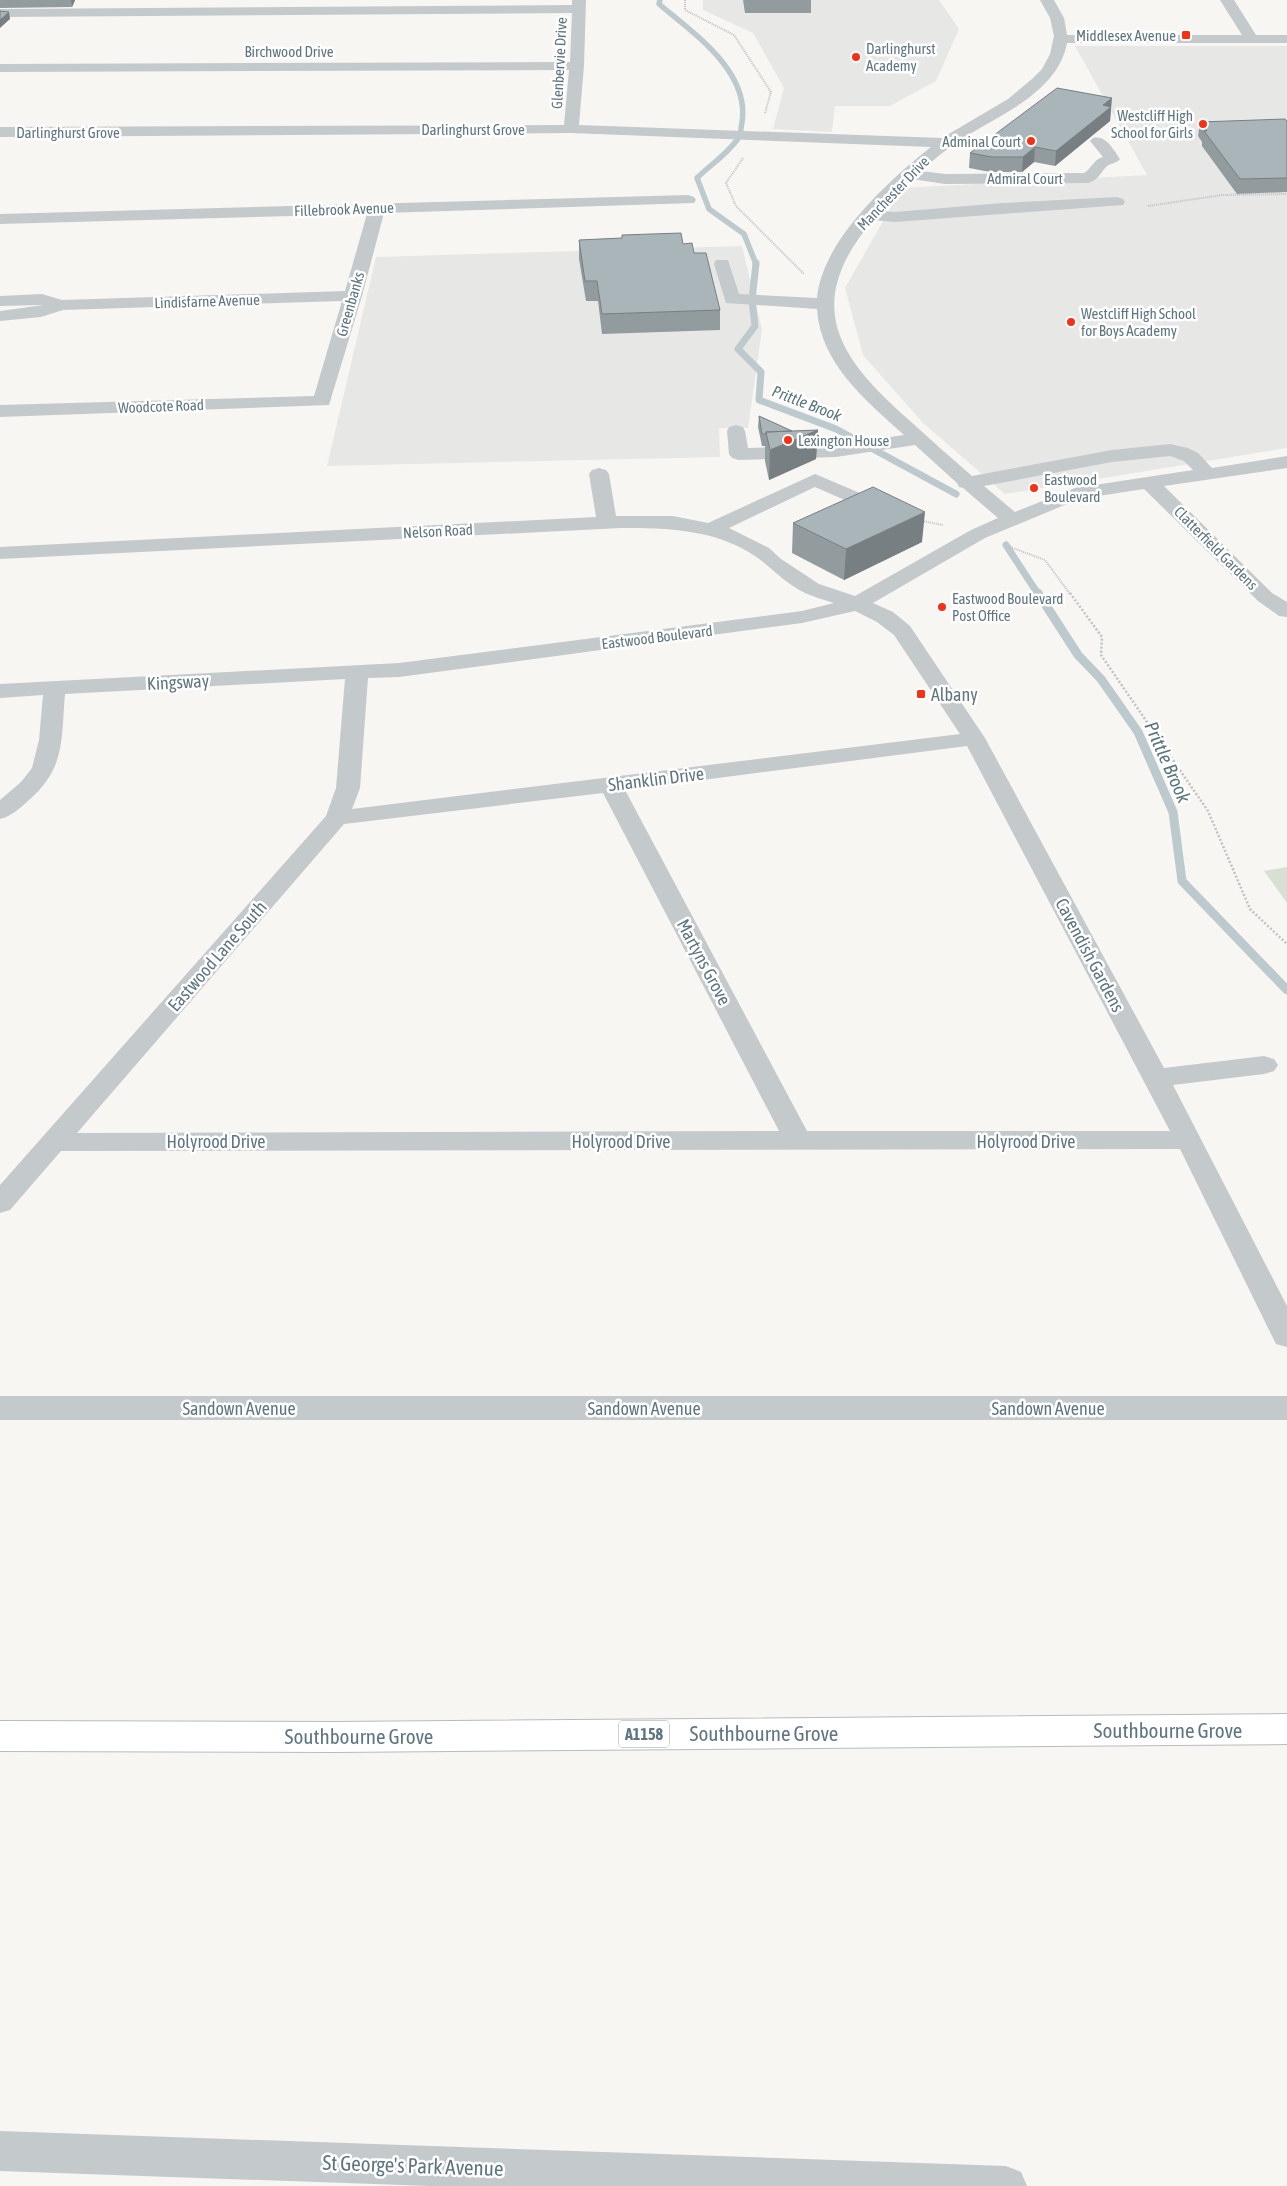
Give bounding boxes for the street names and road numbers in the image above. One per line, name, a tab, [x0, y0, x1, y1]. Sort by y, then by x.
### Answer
street label: Glenbervie Drive	[548, 17, 570, 109]
street label: Birchwood Drive	[245, 43, 334, 60]
street label: Darlinghurst Grove	[421, 121, 525, 138]
street label: Darlinghurst Grove	[16, 124, 120, 141]
street label: Manchester Drive	[854, 153, 933, 233]
street label: Admiral Court	[987, 170, 1063, 187]
street label: Fillebrook Avenue	[294, 199, 394, 219]
street label: Greenbanks	[333, 270, 367, 338]
street label: Lindisfarne Avenue	[154, 291, 260, 311]
street label: Woodcote Road	[118, 396, 204, 416]
street label: Clatterfield Gardens	[1171, 503, 1261, 593]
street label: Nelson Road	[403, 521, 473, 541]
street label: Eastwood Boulevard	[601, 622, 713, 652]
street label: Kingsway	[146, 670, 210, 694]
street label: Shanklin Drive	[607, 763, 705, 795]
street label: Cavendish Gardens	[1051, 895, 1129, 1015]
street label: Eastwood Lane South	[163, 897, 271, 1015]
street label: Martyns Grove	[673, 915, 735, 1009]
street label: Holyrood Drive	[166, 1131, 266, 1152]
street label: Holyrood Drive	[571, 1131, 671, 1152]
street label: Holyrood Drive	[976, 1131, 1076, 1152]
street label: Sandown Avenue	[182, 1398, 296, 1419]
street label: Sandown Avenue	[587, 1398, 701, 1419]
street label: Sandown Avenue	[991, 1398, 1105, 1419]
street label: Southbourne Grove	[1094, 1718, 1242, 1742]
road number: A1158	[619, 1720, 669, 1748]
street label: Southbourne Grove	[690, 1721, 838, 1745]
street label: Southbourne Grove	[285, 1724, 433, 1748]
street label: St George's Park Avenue	[322, 2150, 504, 2180]

